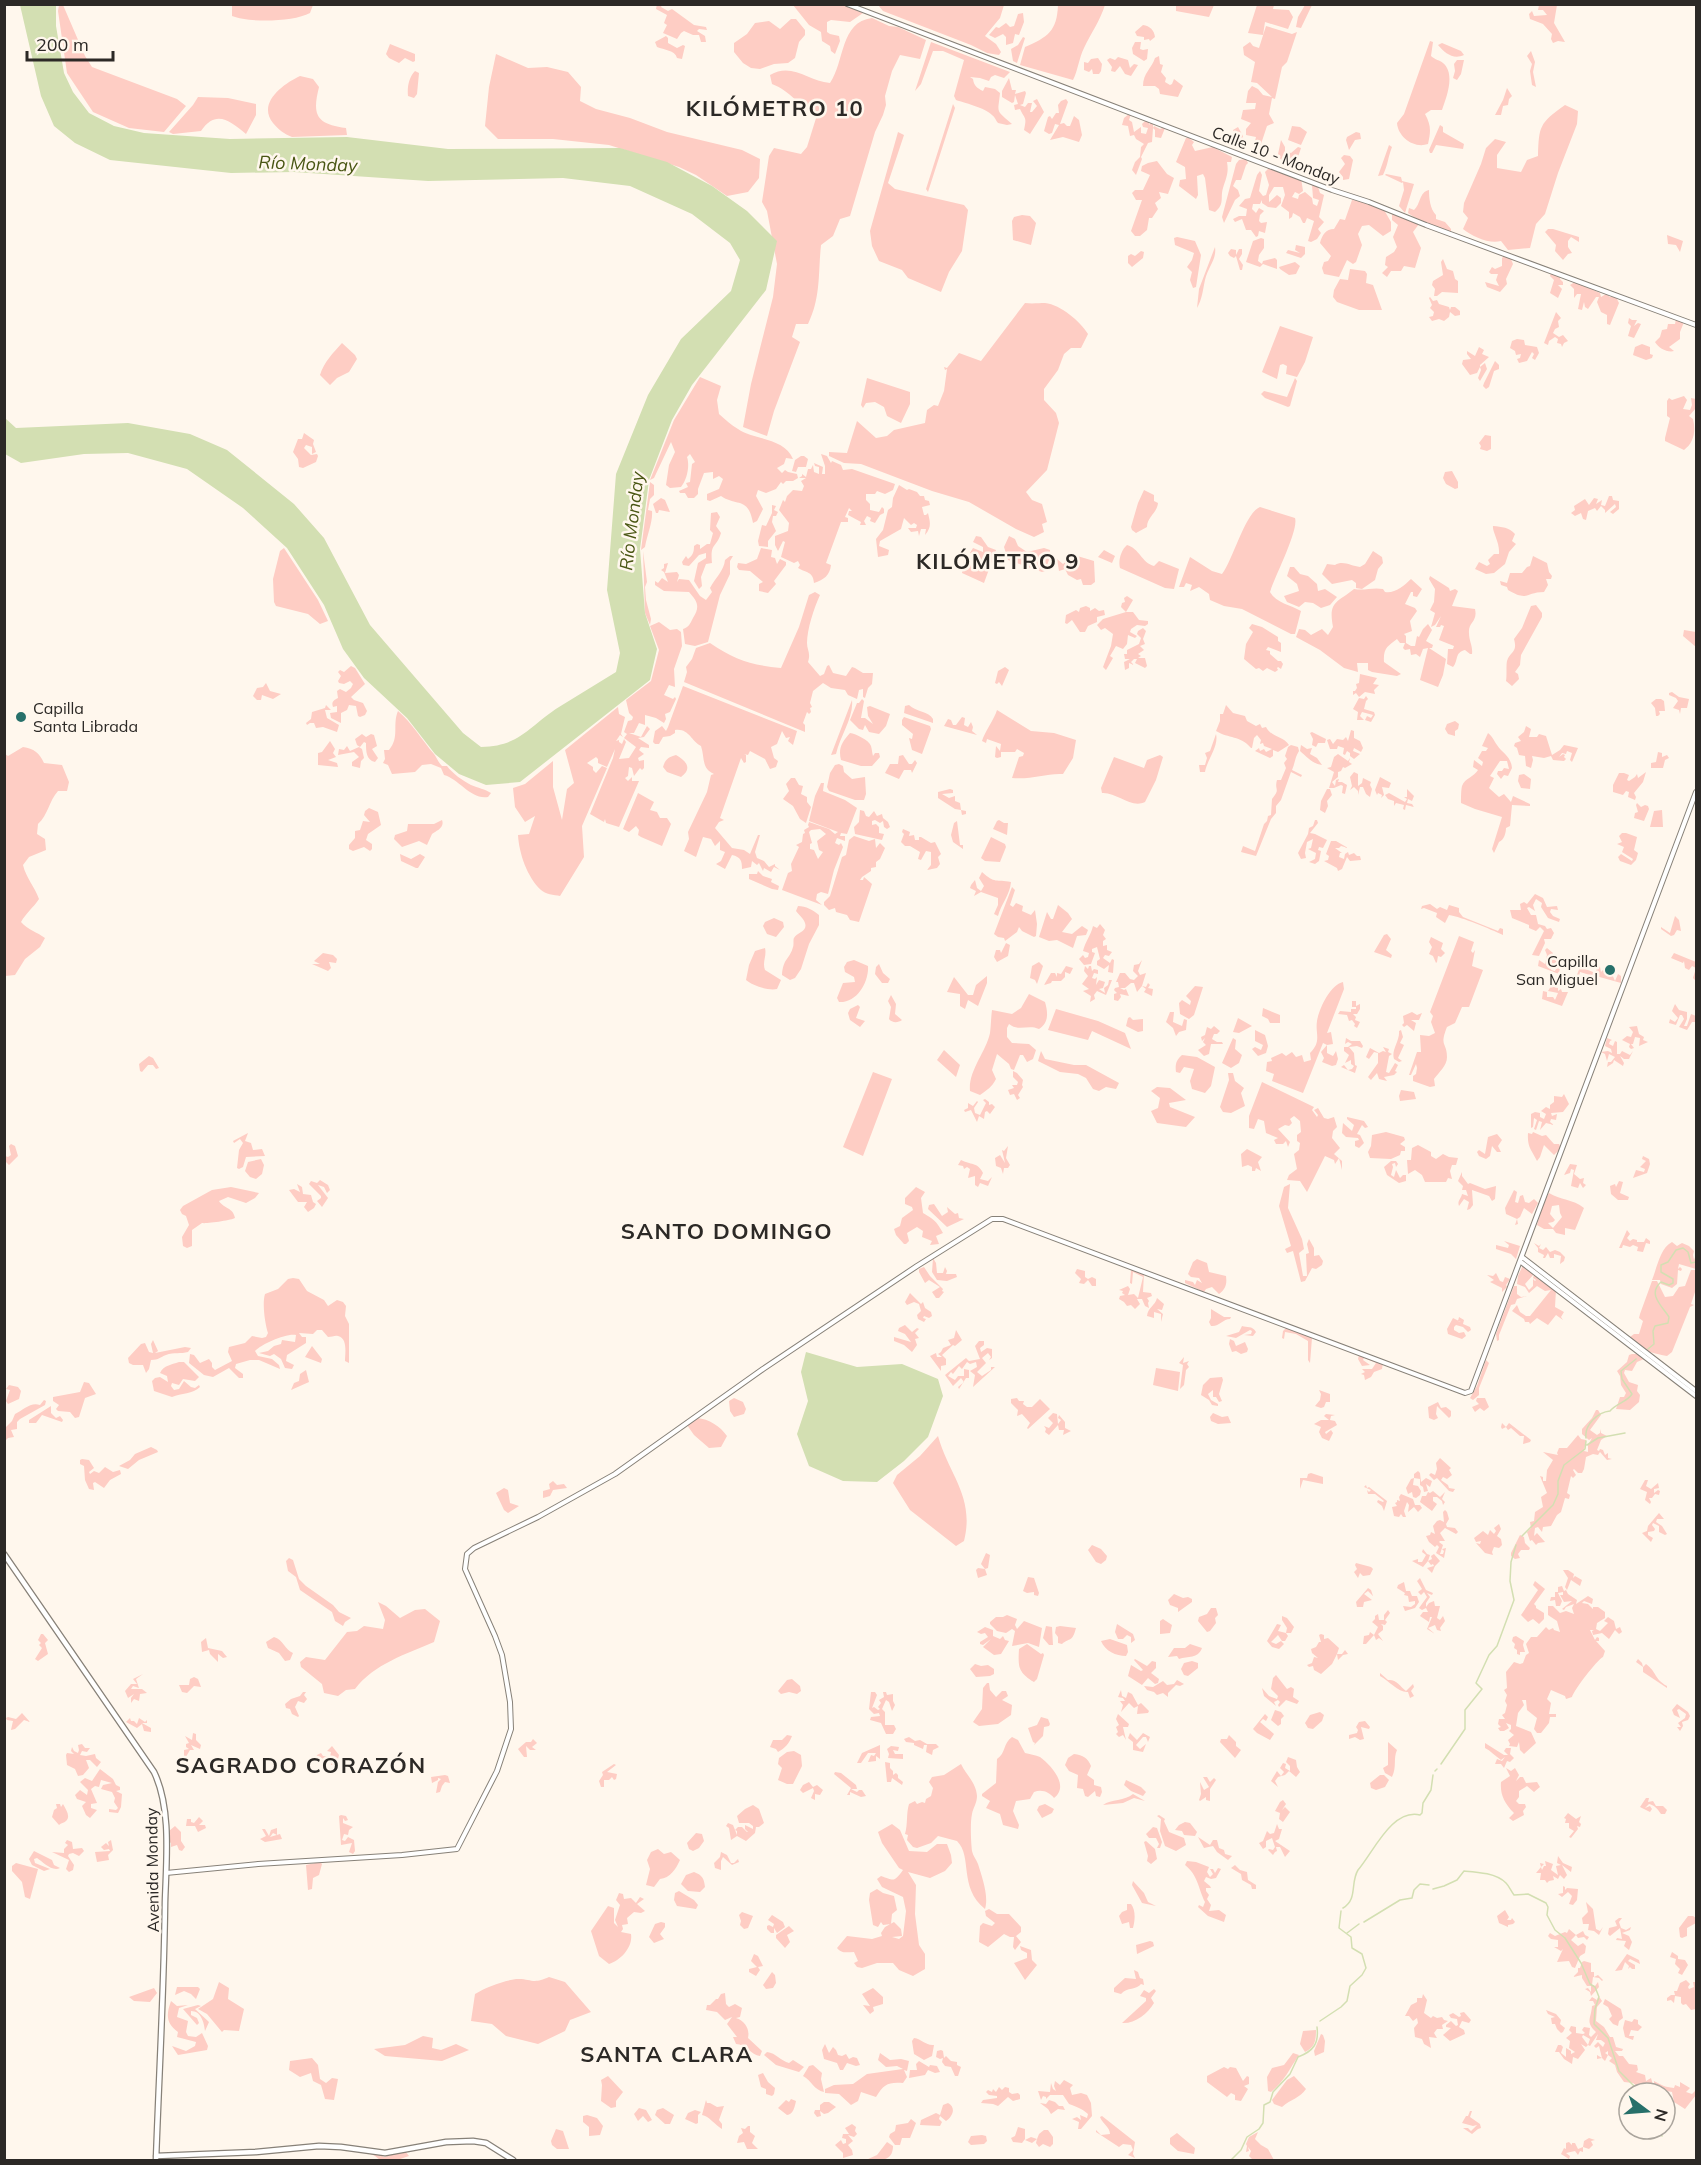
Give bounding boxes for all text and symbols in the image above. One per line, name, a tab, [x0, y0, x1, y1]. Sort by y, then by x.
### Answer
scale bar	[27, 24, 112, 62]
text: 200 m	[36, 33, 89, 56]
district label: KILÓMETRO 10	[686, 94, 864, 122]
street label: Calle 10 - Monday	[1209, 121, 1343, 189]
water label: Río Monday	[258, 150, 359, 177]
water label: Río Monday	[614, 469, 649, 572]
district label: KILÓMETRO 9	[916, 547, 1080, 575]
place label: Capilla Santa Librada	[33, 698, 138, 736]
marker: Capilla Santa Librada	[14, 710, 28, 724]
place label: Capilla San Miguel	[1516, 951, 1598, 989]
marker: Capilla San Miguel	[1603, 963, 1617, 977]
district label: SANTO DOMINGO	[621, 1217, 833, 1245]
district label: SAGRADO CORAZÓN	[175, 1751, 427, 1779]
street label: Avenida Monday	[141, 1807, 163, 1933]
district label: SANTA CLARA	[580, 2040, 754, 2068]
north arrow	[1617, 2081, 1677, 2141]
text: N	[1650, 2107, 1673, 2124]

